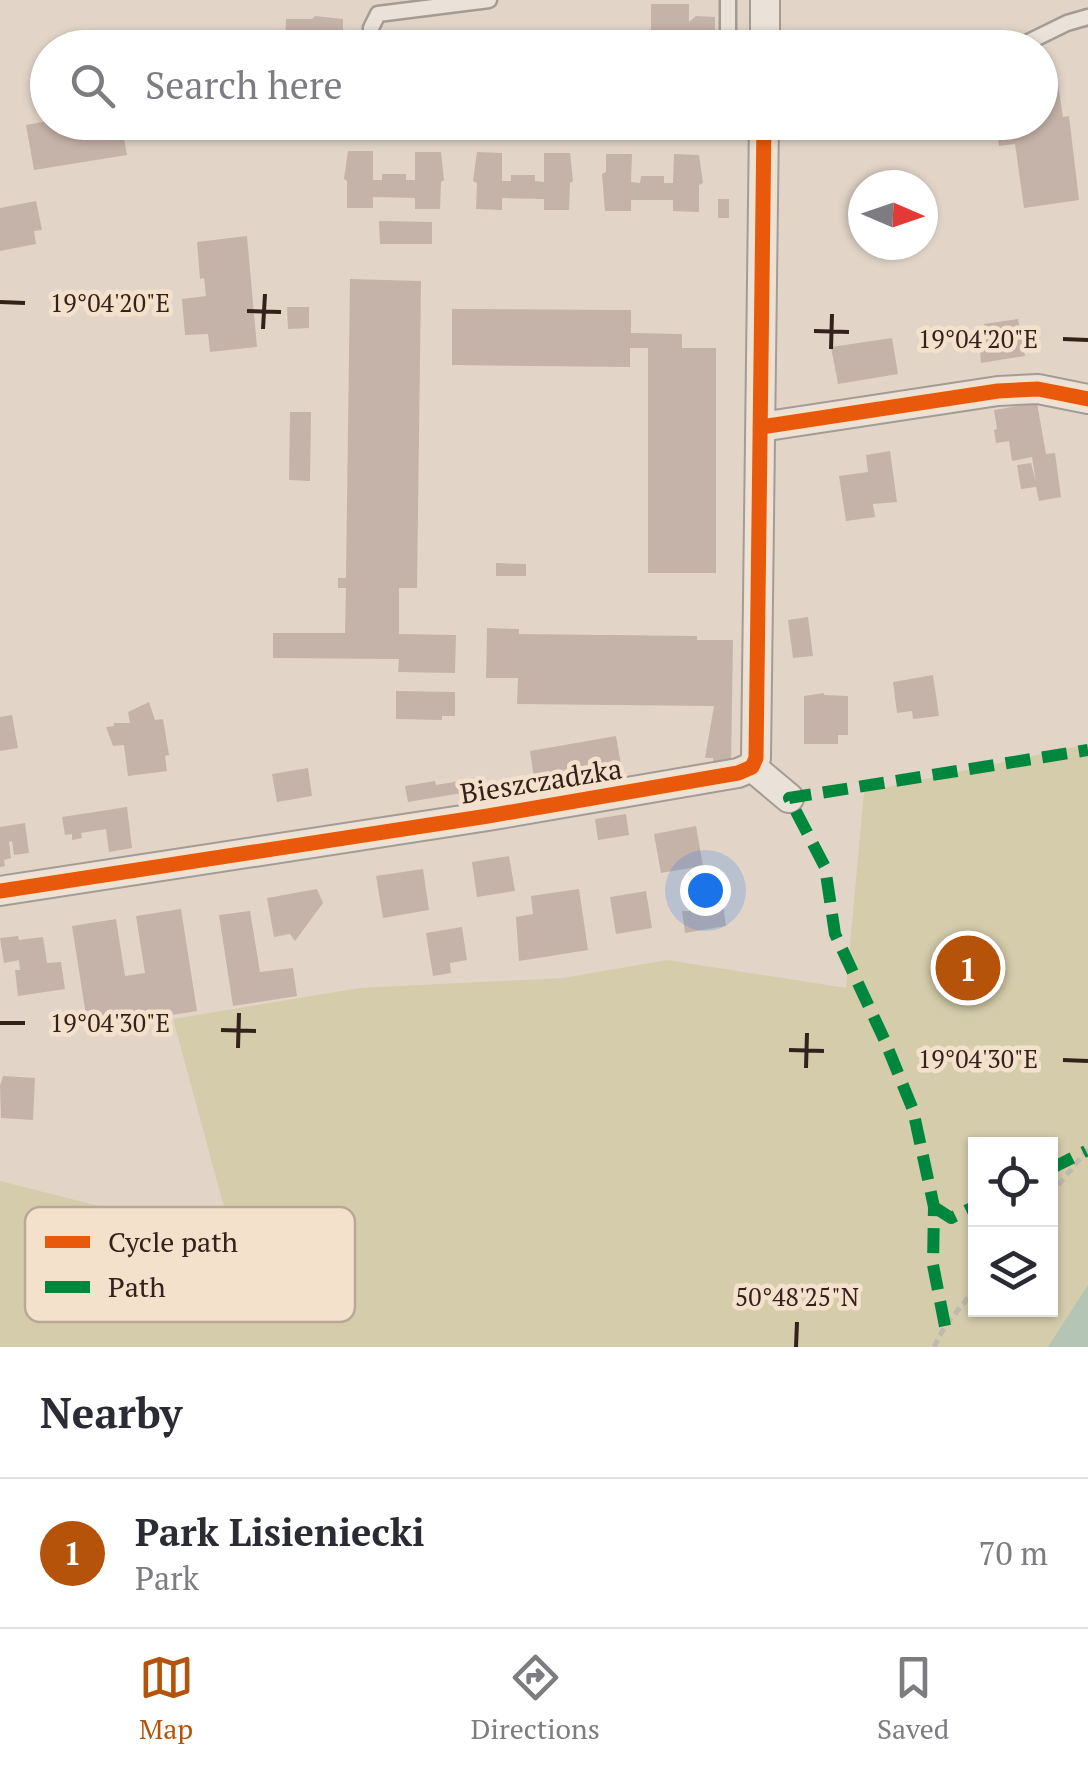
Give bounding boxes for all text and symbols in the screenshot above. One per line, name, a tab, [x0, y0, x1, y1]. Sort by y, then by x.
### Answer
search box	[30, 30, 1058, 140]
icon: search	[65, 58, 120, 113]
text: Search here	[145, 60, 343, 110]
north arrow	[848, 170, 938, 260]
text: 19°04'20"E	[50, 286, 170, 319]
text: 19°04'20"E	[918, 322, 1038, 355]
street label: Bieszczadzka	[457, 749, 624, 812]
your location	[680, 865, 731, 916]
pin: 1	[936, 930, 1000, 1006]
text: 19°04'30"E	[50, 1006, 170, 1039]
text: 19°04'30"E	[918, 1042, 1038, 1075]
map controls	[968, 1137, 1058, 1317]
button: locate	[968, 1137, 1058, 1227]
legend	[25, 1207, 355, 1322]
text: Cycle path	[108, 1223, 238, 1260]
button: layers	[968, 1227, 1058, 1317]
text: Path	[108, 1268, 166, 1305]
text: 50°48'25"N	[735, 1280, 859, 1313]
text: Nearby	[40, 1384, 182, 1440]
text: Park Lisieniecki	[135, 1507, 425, 1557]
text: 1	[63, 1532, 82, 1574]
text: 70 m	[978, 1532, 1048, 1574]
text: Park	[135, 1557, 199, 1599]
tab: Map	[139, 1650, 194, 1747]
tab: Directions	[471, 1650, 600, 1747]
tab: Saved	[877, 1650, 949, 1747]

